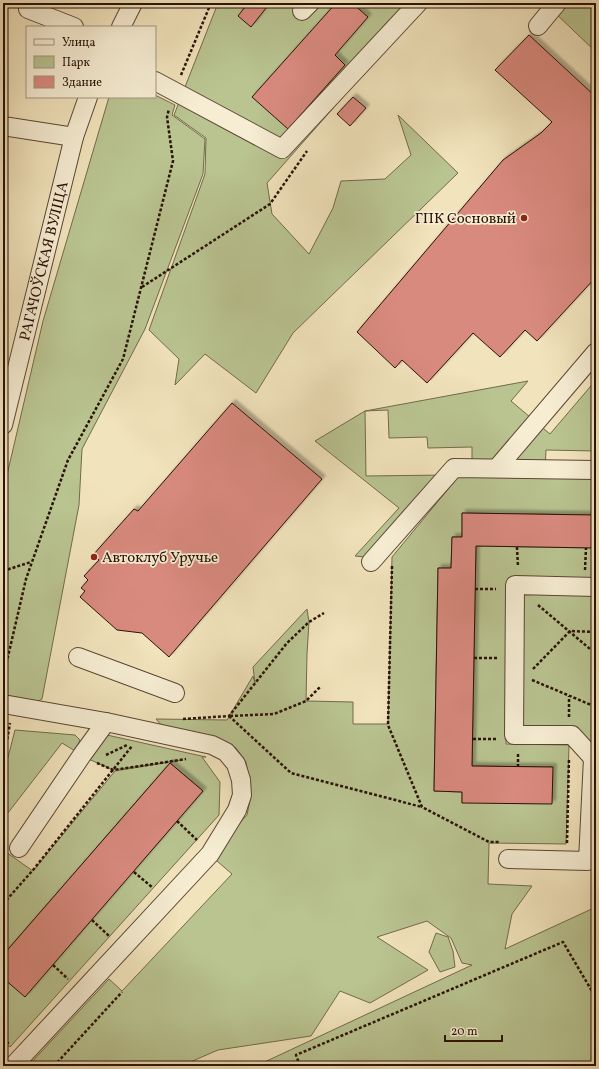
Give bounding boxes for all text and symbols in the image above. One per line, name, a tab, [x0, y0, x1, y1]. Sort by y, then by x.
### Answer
legend	[26, 26, 156, 98]
text: Улица	[62, 35, 95, 51]
text: Парк	[62, 55, 90, 71]
text: Здание	[62, 75, 102, 91]
street label: РАГАЧОЎСКАЯ ВУЛІЦА	[15, 179, 75, 343]
place label: ГПК Сосновый	[415, 209, 516, 230]
marker: ГПК Сосновый	[519, 213, 529, 223]
place label: Автоклуб Уручье	[102, 548, 218, 569]
marker: Автоклуб Уручье	[89, 552, 99, 562]
scale bar	[445, 1017, 502, 1043]
text: 20 m	[451, 1024, 478, 1040]

